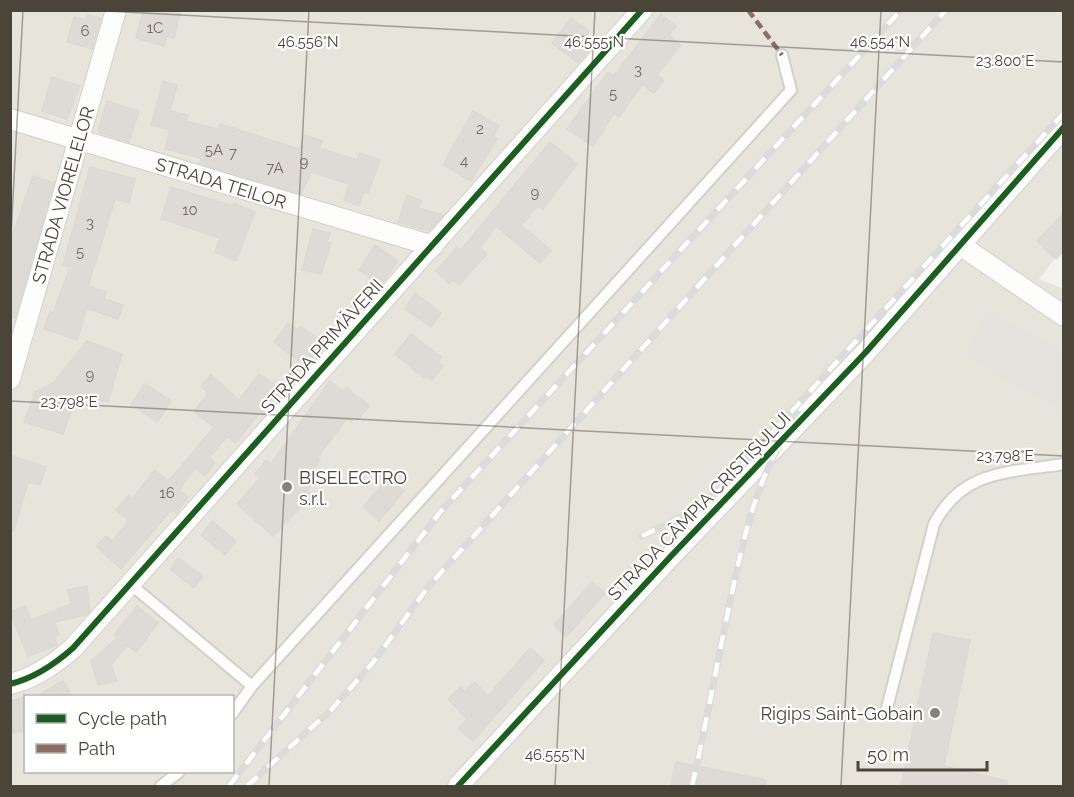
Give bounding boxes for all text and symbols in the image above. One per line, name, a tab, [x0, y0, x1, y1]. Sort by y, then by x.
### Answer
house number: 1C	[147, 19, 163, 37]
house number: 6	[80, 22, 90, 40]
text: 46.556°N	[277, 33, 339, 51]
text: 46.555°N	[564, 33, 624, 51]
text: 46.554°N	[850, 33, 910, 51]
text: 23.800°E	[976, 52, 1034, 70]
house number: 3	[634, 61, 642, 79]
house number: 5	[609, 85, 617, 103]
street label: STRADA VIORELELOR	[28, 104, 98, 286]
house number: 2	[476, 120, 484, 138]
house number: 5A	[205, 141, 223, 159]
house number: 7	[229, 144, 237, 162]
house number: 4	[460, 152, 468, 170]
street label: STRADA TEILOR	[153, 153, 289, 213]
house number: 9	[300, 153, 309, 171]
house number: 7A	[266, 159, 284, 177]
house number: 9	[531, 184, 540, 202]
house number: 10	[182, 201, 198, 219]
house number: 3	[86, 214, 94, 232]
house number: 5	[76, 243, 84, 261]
street label: STRADA PRIMĂVERII	[256, 274, 388, 417]
house number: 9	[86, 366, 95, 384]
text: 23.798°E	[40, 393, 98, 411]
street label: STRADA CÂMPIA CRISTIȘULUI	[603, 407, 795, 605]
text: 23.798°E	[976, 447, 1034, 465]
place label: BISELECTRO s.r.l.	[299, 467, 407, 509]
marker: BISELECTRO s.r.l.	[280, 480, 294, 494]
house number: 16	[159, 484, 175, 502]
legend	[24, 695, 234, 773]
place label: Rigips Saint-Gobain	[760, 703, 923, 724]
marker: Rigips Saint-Gobain	[928, 706, 942, 720]
text: Cycle path	[78, 708, 167, 729]
scale bar	[858, 734, 987, 772]
text: Path	[78, 738, 115, 759]
text: 50 m	[867, 744, 909, 765]
text: 46.555°N	[525, 746, 585, 764]

